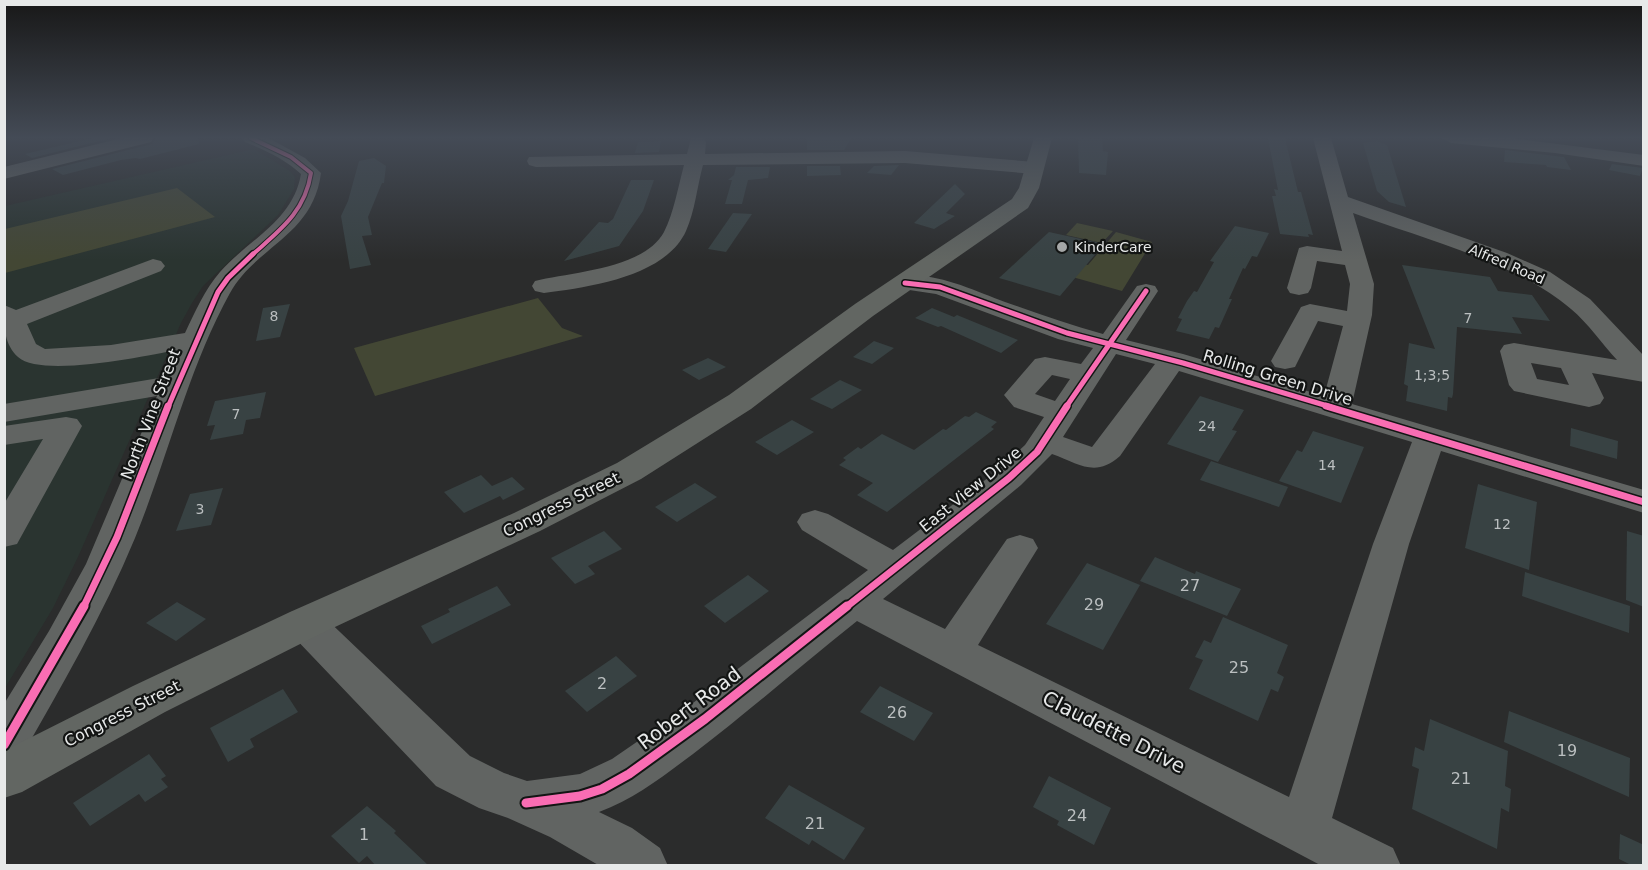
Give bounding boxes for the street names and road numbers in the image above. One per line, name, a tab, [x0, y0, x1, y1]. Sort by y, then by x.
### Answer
street label: Alfred Road	[1467, 241, 1547, 287]
street label: North Vine Street	[117, 346, 184, 482]
street label: Rolling Green Drive	[1201, 346, 1355, 409]
street label: East View Drive	[916, 443, 1025, 536]
street label: Congress Street	[500, 468, 623, 541]
street label: Robert Road	[633, 661, 745, 755]
street label: Congress Street	[61, 676, 183, 751]
street label: Claudette Drive	[1039, 686, 1189, 778]

